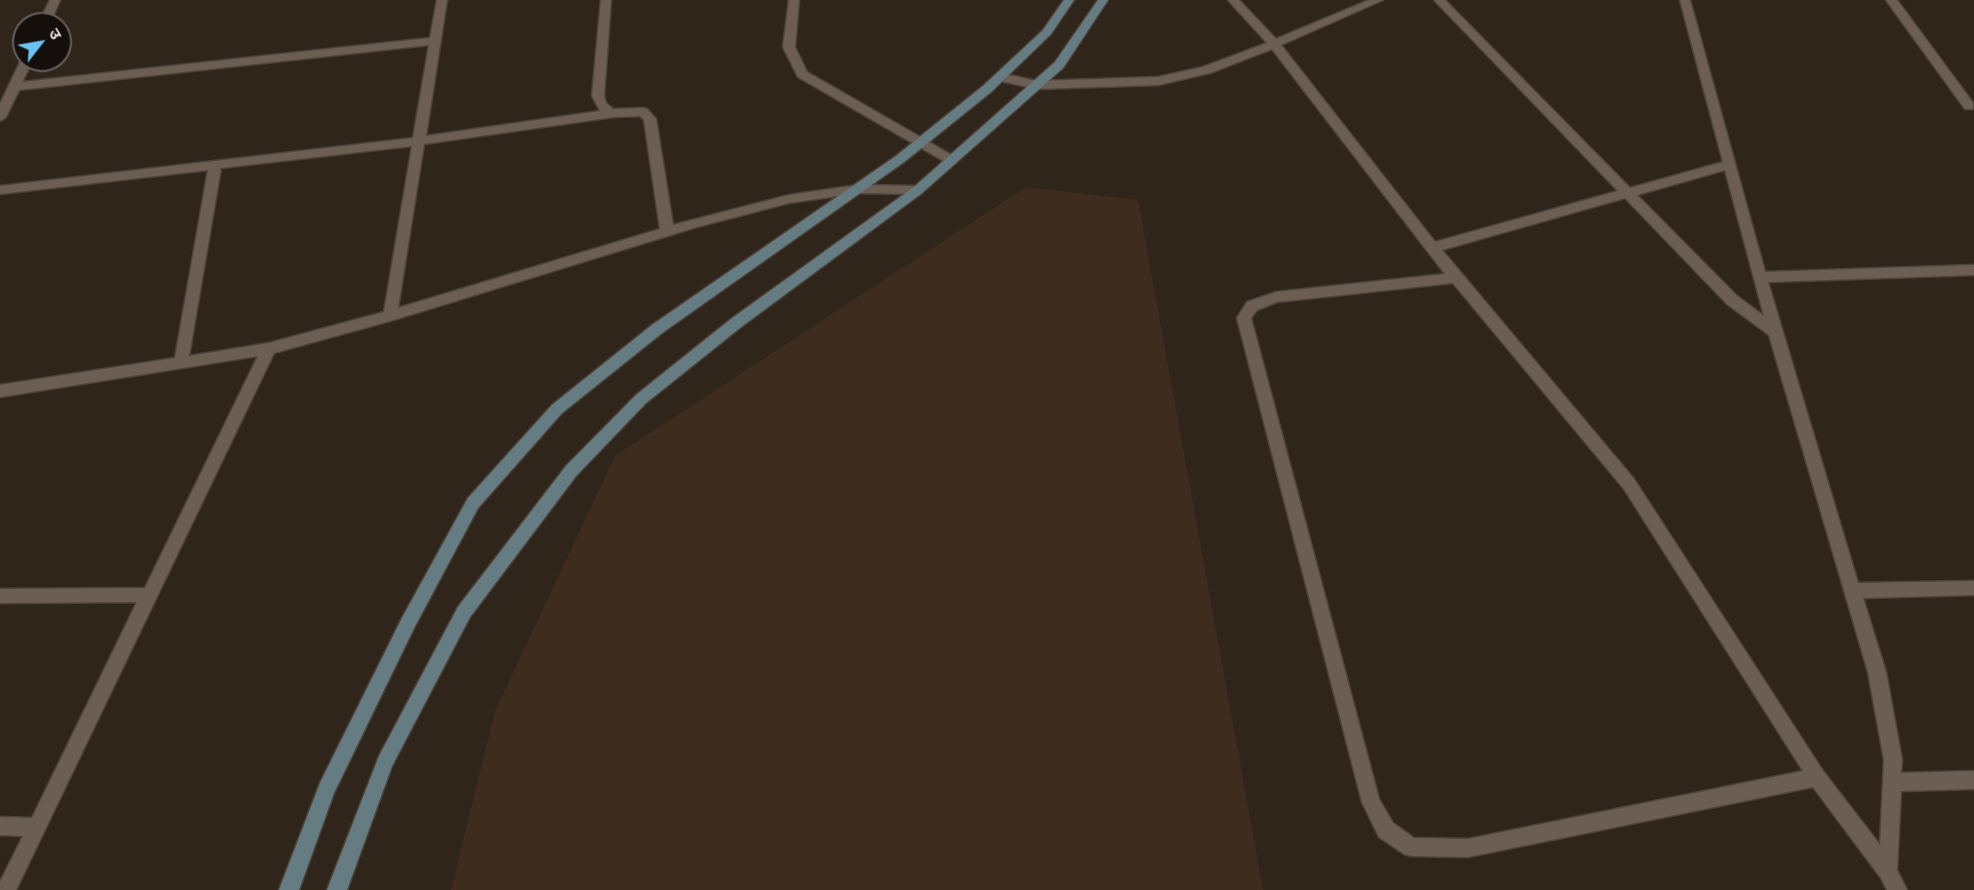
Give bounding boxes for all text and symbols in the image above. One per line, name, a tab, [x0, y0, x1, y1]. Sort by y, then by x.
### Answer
north arrow	[12, 12, 72, 72]
text: उ	[46, 25, 66, 42]

